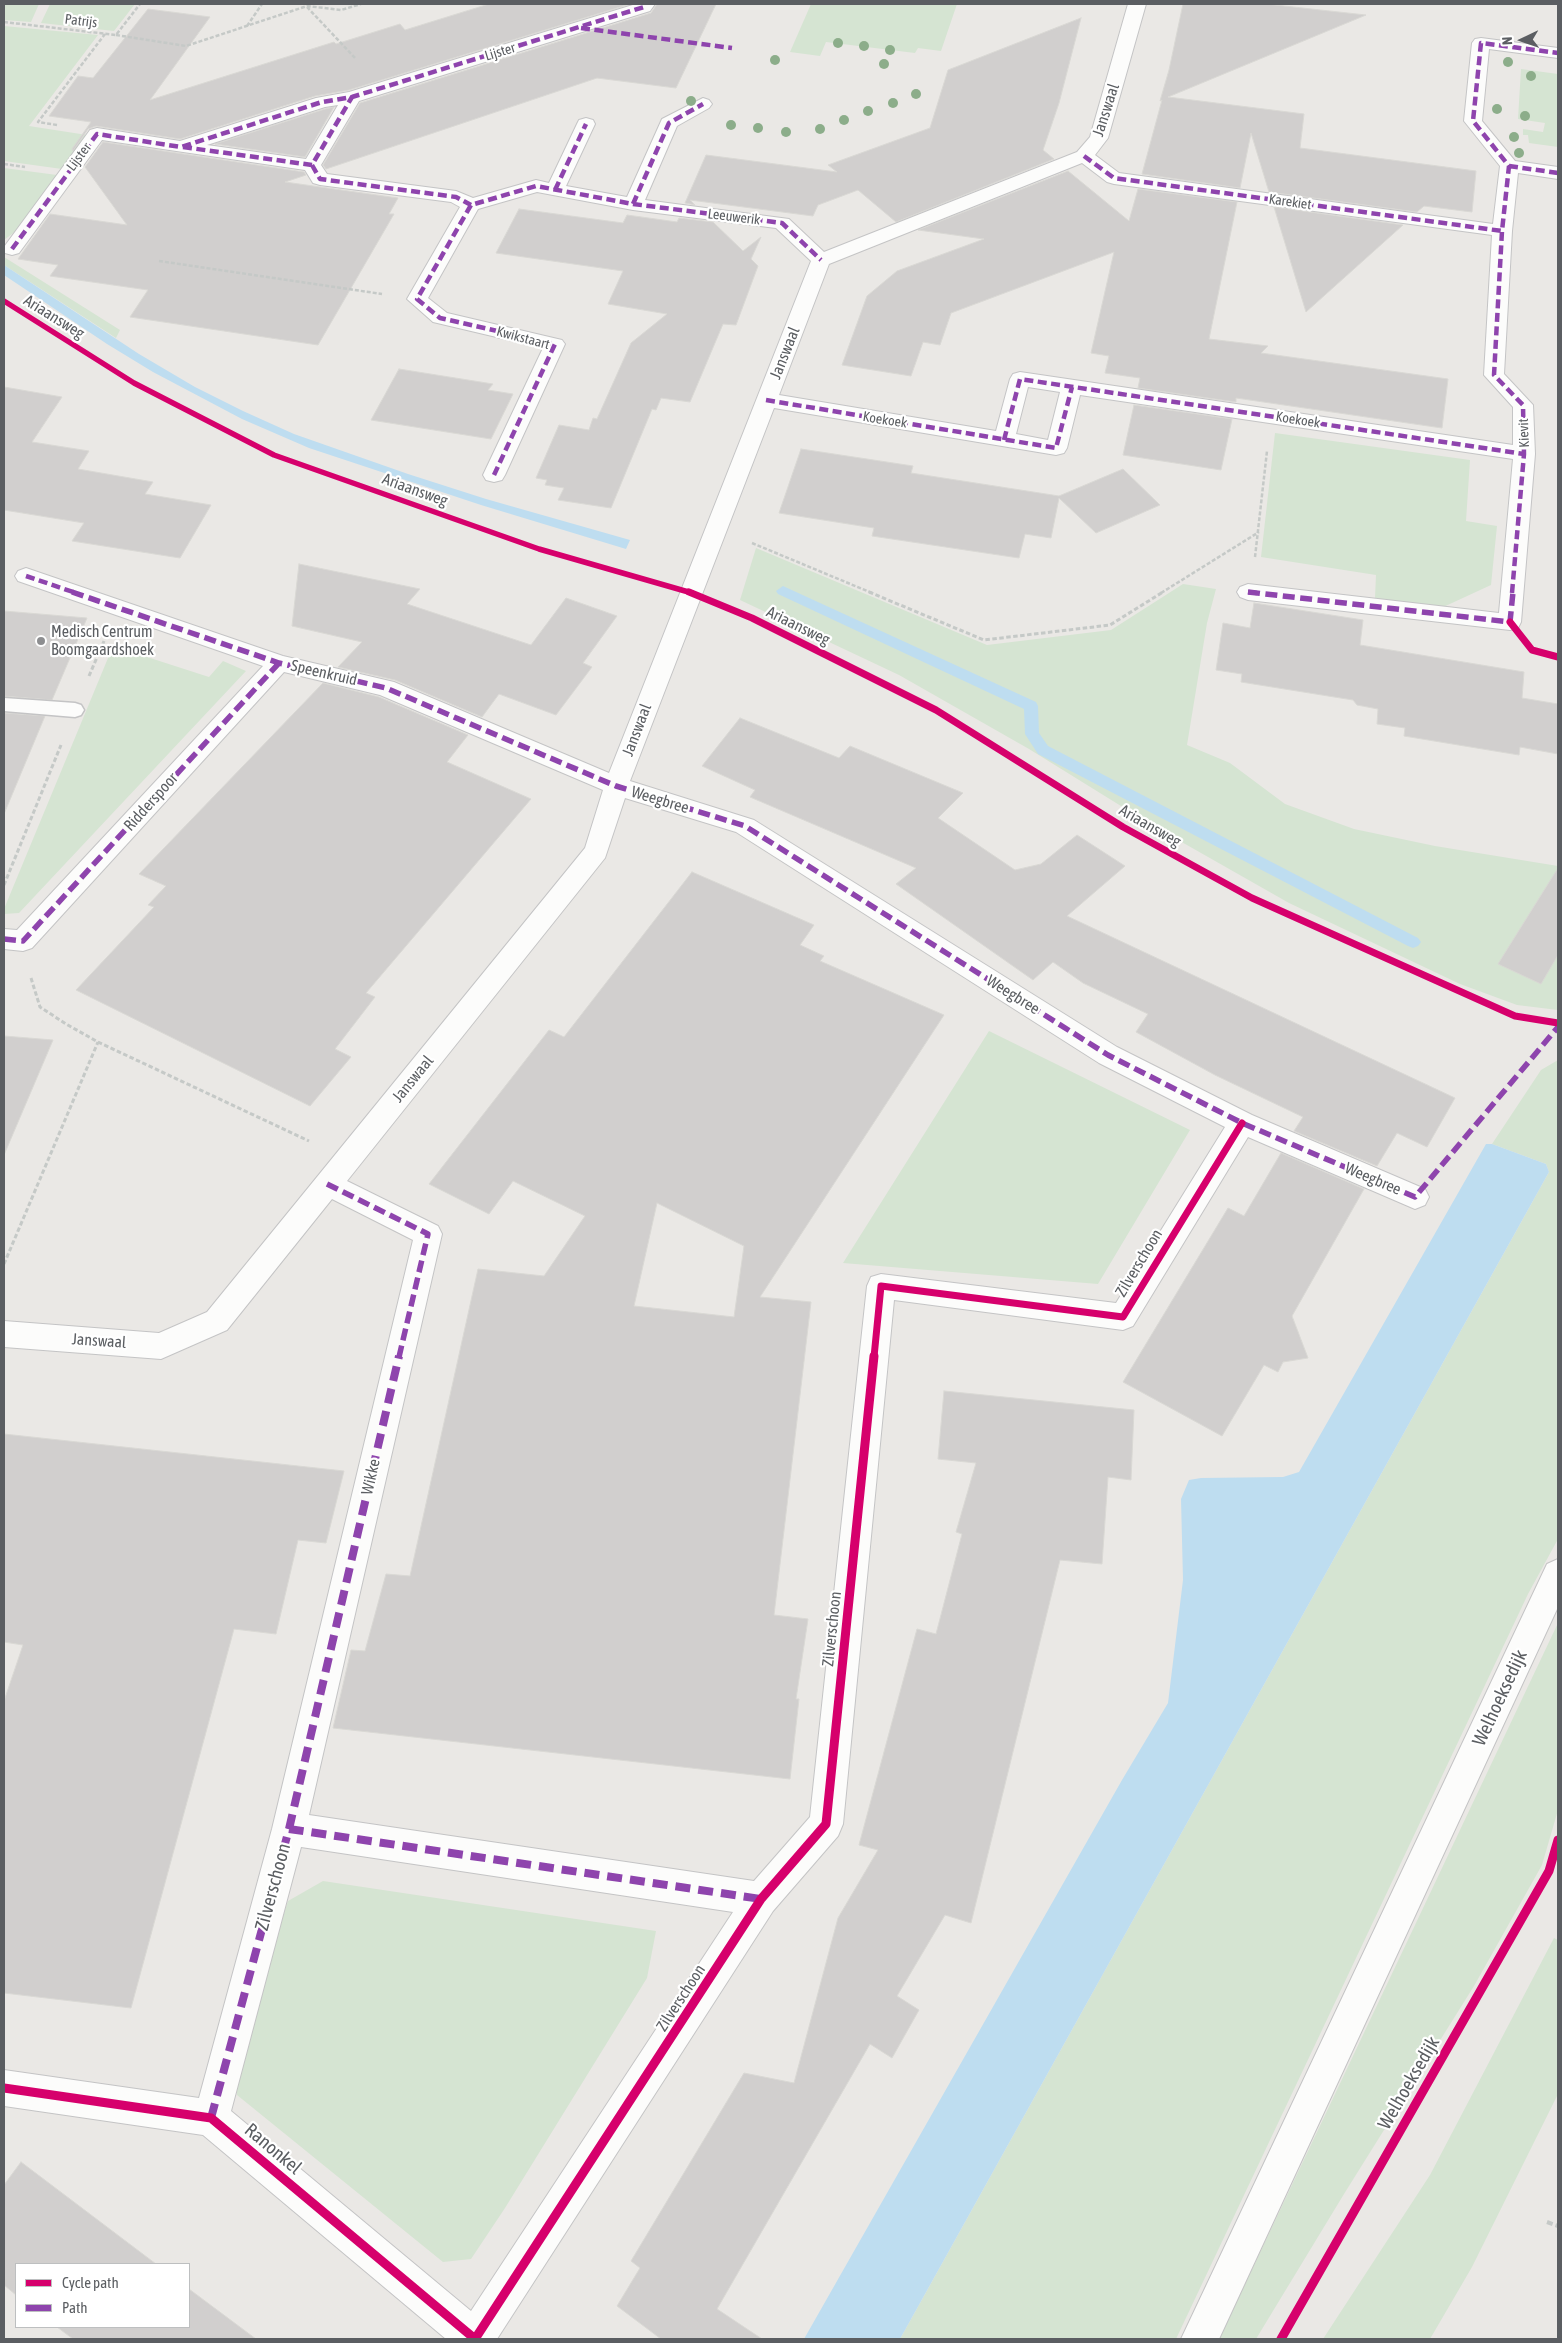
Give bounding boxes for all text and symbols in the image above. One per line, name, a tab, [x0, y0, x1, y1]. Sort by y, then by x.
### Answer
street label: Patrijs	[64, 11, 98, 31]
north arrow	[1497, 15, 1547, 65]
text: N	[1499, 36, 1515, 45]
street label: Lijster	[483, 39, 517, 65]
street label: Janswaal	[1088, 81, 1124, 139]
street label: Lijster	[63, 139, 95, 175]
street label: Karekiet	[1268, 191, 1312, 213]
street label: Leeuwerik	[707, 205, 761, 229]
street label: Ariaansweg	[20, 291, 88, 343]
street label: Kwikstaart	[495, 323, 551, 353]
street label: Janswaal	[766, 324, 804, 382]
street label: Koekoek	[862, 408, 908, 432]
street label: Koekoek	[1275, 408, 1321, 432]
street label: Kievit	[1515, 418, 1533, 448]
street label: Ariaansweg	[380, 469, 450, 511]
street label: Ariaansweg	[763, 602, 833, 650]
place label: Medisch Centrum Boomgaardshoek	[51, 622, 154, 660]
marker: Medisch Centrum Boomgaardshoek	[35, 635, 47, 647]
street label: Speenkruid	[289, 656, 359, 690]
street label: Janswaal	[618, 701, 656, 759]
street label: Ridderspoor	[120, 769, 182, 835]
street label: Weegbree	[629, 782, 691, 818]
street label: Ariaansweg	[1116, 801, 1184, 851]
street label: Weegbree	[983, 971, 1043, 1019]
street label: Janswaal	[388, 1052, 438, 1106]
street label: Weegbree	[1342, 1159, 1404, 1199]
street label: Zilverschoon	[1111, 1226, 1167, 1300]
street label: Janswaal	[71, 1330, 127, 1352]
street label: Wikke	[358, 1457, 384, 1497]
street label: Zilverschoon	[819, 1590, 845, 1668]
street label: Welhoeksedijk	[1468, 1646, 1532, 1750]
street label: Zilverschoon	[250, 1841, 296, 1933]
street label: Zilverschoon	[652, 1961, 710, 2035]
street label: Welhoeksedijk	[1373, 2033, 1445, 2133]
street label: Ranonkel	[240, 2119, 306, 2179]
legend	[15, 2263, 190, 2328]
text: Cycle path	[62, 2274, 119, 2291]
text: Path	[62, 2299, 88, 2316]

